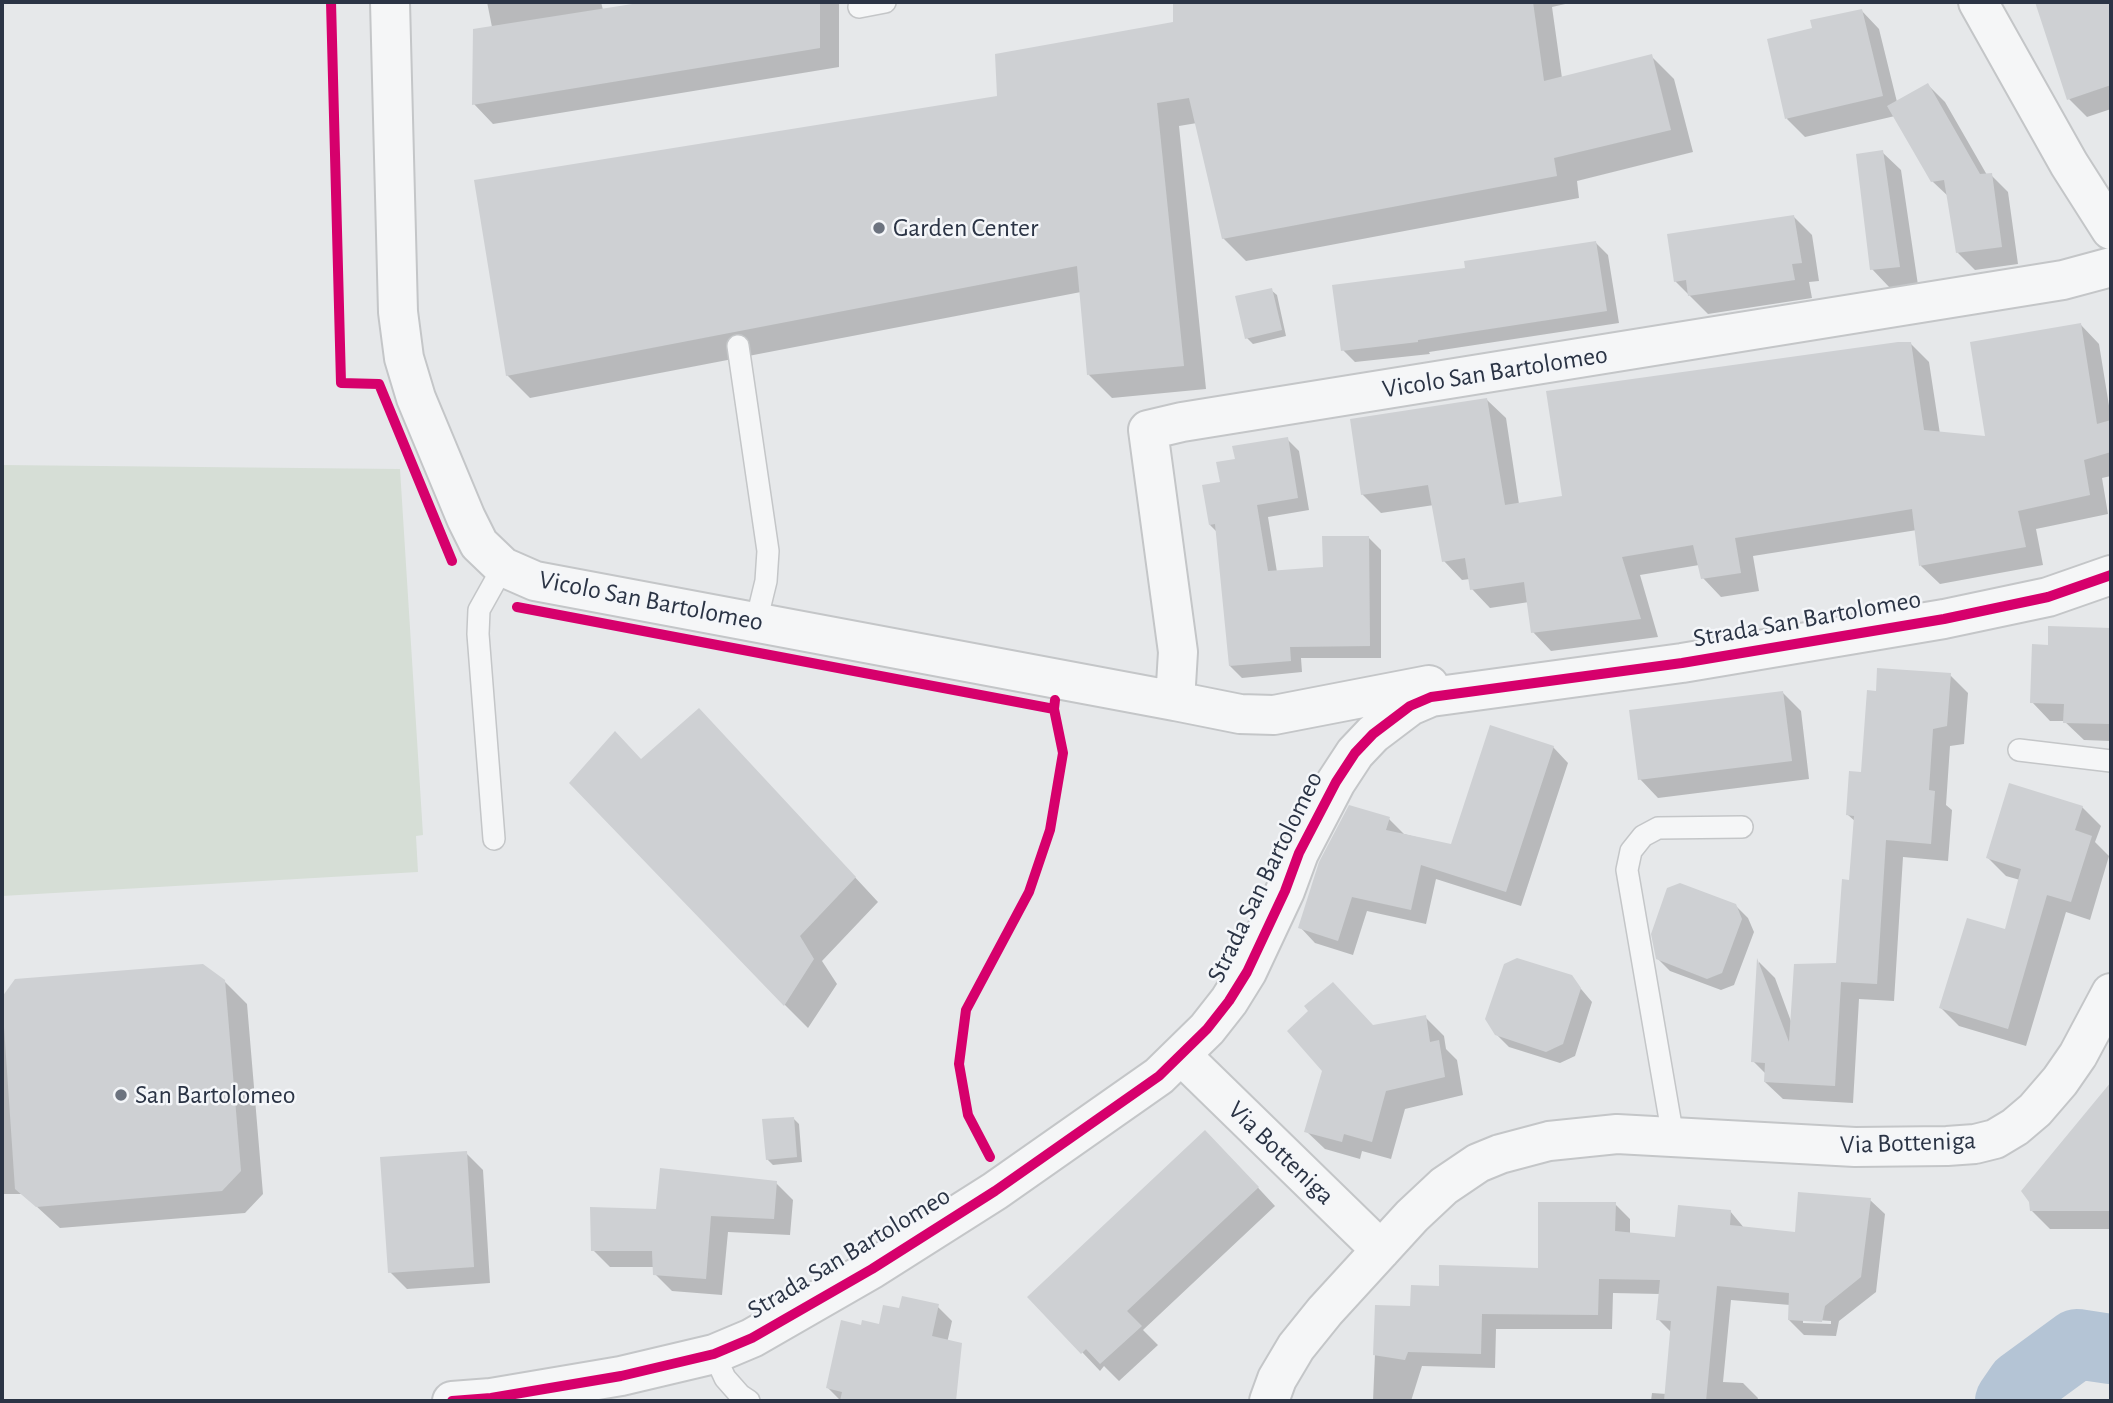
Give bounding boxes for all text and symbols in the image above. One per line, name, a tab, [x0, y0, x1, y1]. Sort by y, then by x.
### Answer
place label: Garden Center	[893, 212, 1038, 244]
marker: Garden Center	[871, 220, 887, 236]
street label: Vicolo San Bartolomeo	[1380, 339, 1610, 405]
street label: Vicolo San Bartolomeo	[536, 564, 766, 638]
street label: Strada San Bartolomeo	[1691, 584, 1923, 654]
street label: Strada San Bartolomeo	[1200, 766, 1330, 988]
place label: San Bartolomeo	[135, 1079, 295, 1111]
marker: San Bartolomeo	[113, 1087, 129, 1103]
street label: Via Botteniga	[1221, 1095, 1341, 1211]
street label: Via Botteniga	[1840, 1125, 1976, 1161]
street label: Strada San Bartolomeo	[742, 1180, 956, 1326]

